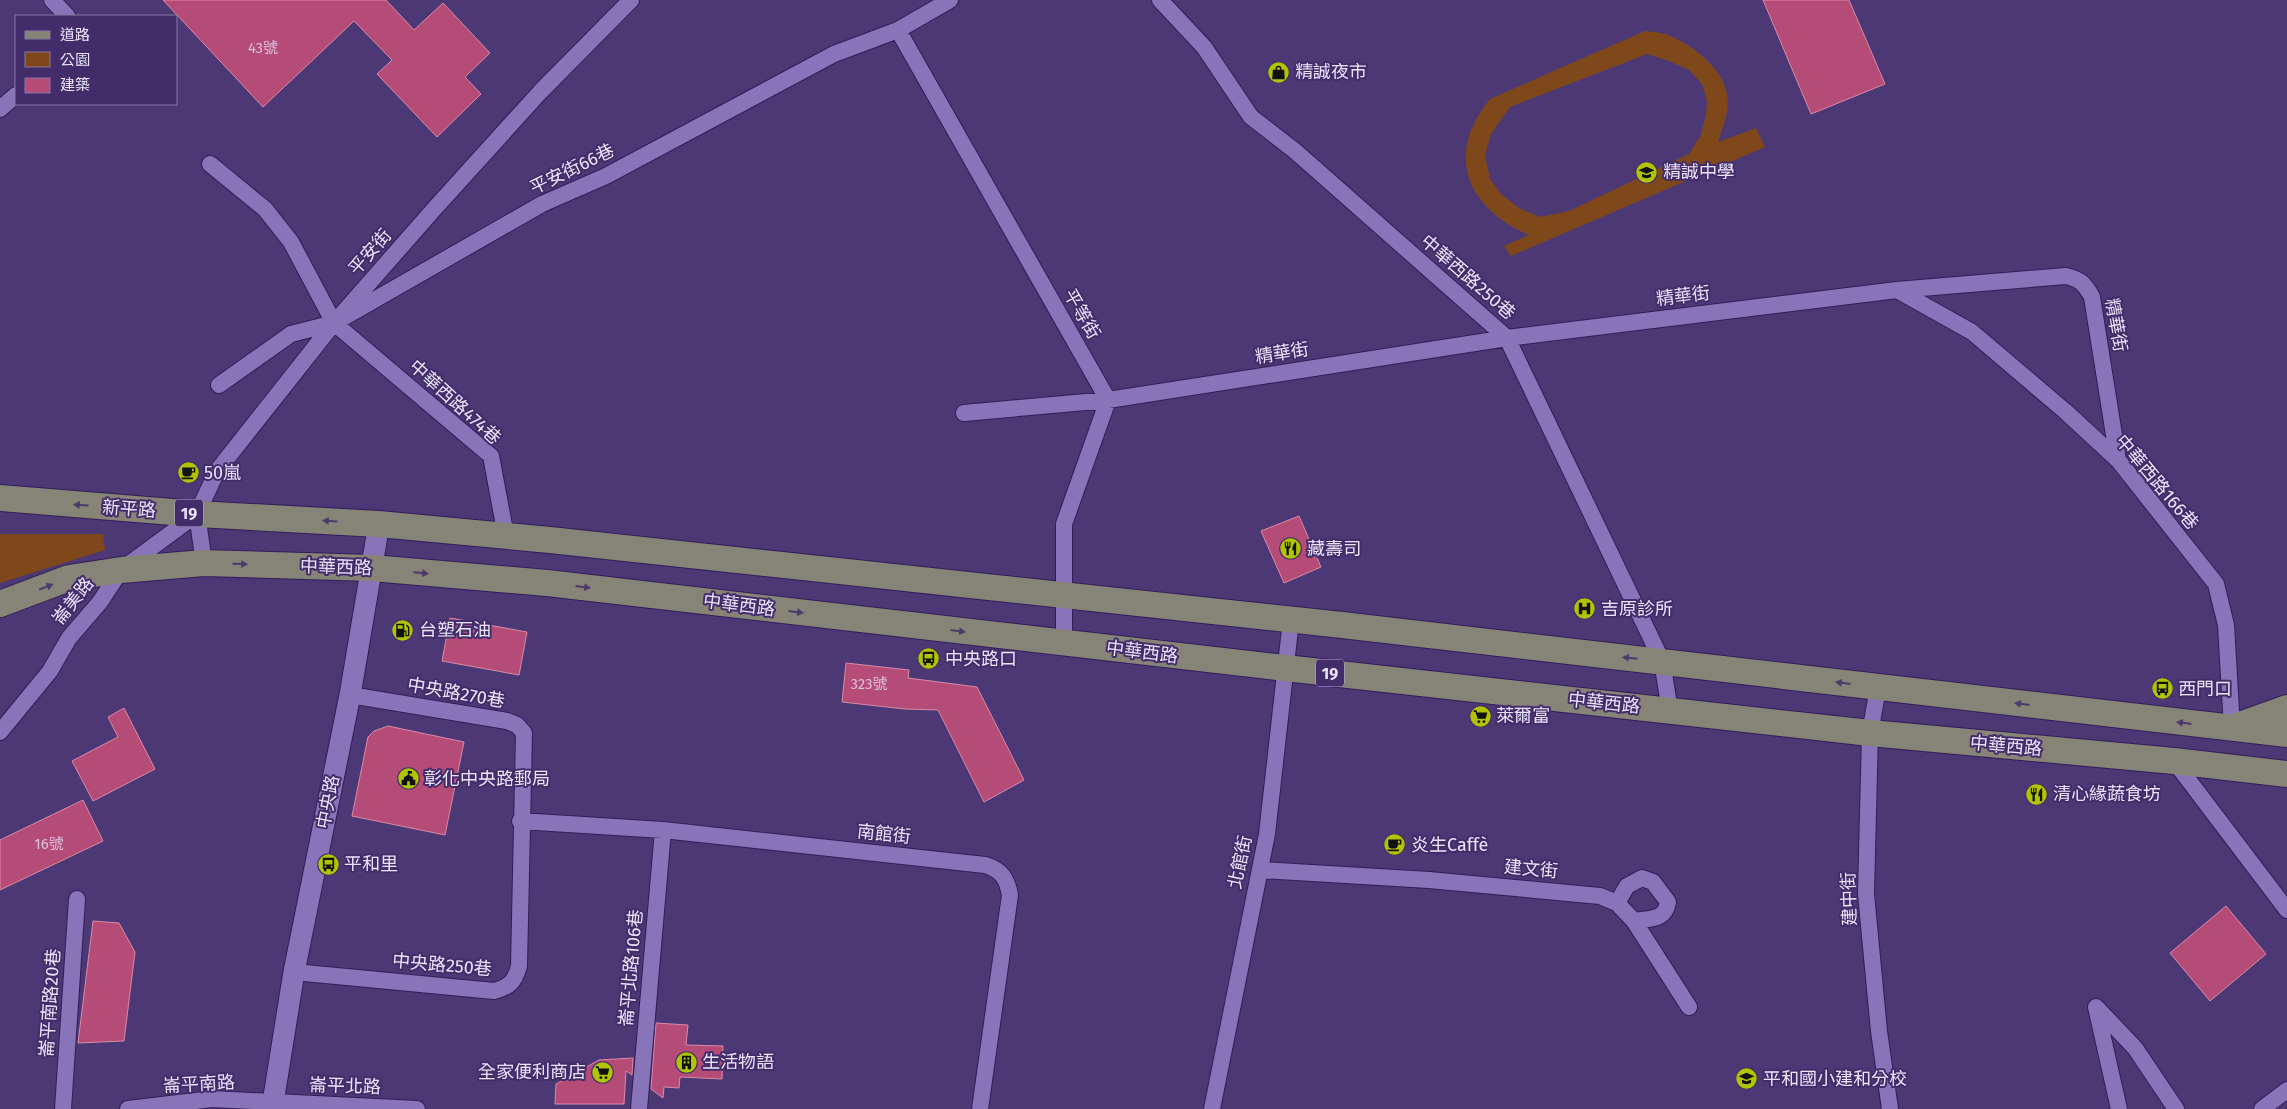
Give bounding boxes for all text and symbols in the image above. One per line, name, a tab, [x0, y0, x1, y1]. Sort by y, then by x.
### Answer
legend	[15, 15, 178, 105]
text: 道路	[60, 26, 90, 44]
house number: 43號	[248, 39, 278, 57]
text: 公園	[60, 51, 90, 69]
shop icon: 精誠夜市	[1267, 60, 1291, 84]
place label: 精誠夜市	[1295, 61, 1367, 83]
text: 建築	[60, 76, 90, 94]
street label: 平安街66巷	[526, 139, 618, 199]
school or university icon: 精誠中學	[1635, 160, 1659, 184]
place label: 精誠中學	[1663, 161, 1735, 183]
street label: 平安街	[344, 224, 396, 280]
street label: 中華西路250巷	[1416, 230, 1520, 324]
street label: 精華街	[1655, 282, 1711, 310]
street label: 平等街	[1059, 285, 1105, 343]
street label: 精華街	[2100, 297, 2132, 353]
street label: 精華街	[1254, 338, 1310, 368]
street label: 中華西路474巷	[405, 355, 505, 449]
street label: 中華西路166巷	[2111, 430, 2203, 534]
cafe icon: 50嵐	[176, 461, 200, 485]
place label: 50嵐	[204, 462, 241, 484]
street label: 新平路	[101, 496, 157, 522]
road number: 19	[175, 499, 203, 526]
one-way arrow	[73, 501, 89, 509]
one-way arrow	[322, 517, 338, 525]
restaurant icon: 藏壽司	[1279, 537, 1303, 561]
place label: 藏壽司	[1307, 538, 1361, 560]
street label: 中華西路	[300, 555, 372, 579]
one-way arrow	[233, 560, 249, 568]
one-way arrow	[413, 569, 429, 577]
street label: 崙美路	[48, 573, 98, 629]
one-way arrow	[38, 583, 53, 590]
one-way arrow	[575, 583, 591, 591]
street label: 中華西路	[702, 590, 776, 620]
hospital icon: 吉原診所	[1573, 597, 1597, 621]
place label: 吉原診所	[1601, 598, 1673, 620]
one-way arrow	[789, 608, 805, 616]
fuel station icon: 台塑石油	[391, 618, 415, 642]
place label: 台塑石油	[419, 619, 491, 641]
one-way arrow	[950, 627, 966, 635]
street label: 中華西路	[1105, 637, 1179, 667]
bus stop icon: 中央路口	[917, 647, 941, 671]
place label: 中央路口	[945, 648, 1017, 670]
one-way arrow	[1622, 654, 1638, 662]
road number: 19	[1316, 660, 1344, 686]
street label: 中央路270巷	[406, 674, 506, 712]
house number: 323號	[850, 675, 888, 693]
bus stop icon: 西門口	[2150, 677, 2174, 701]
place label: 西門口	[2178, 678, 2232, 700]
one-way arrow	[1835, 679, 1851, 687]
street label: 中華西路	[1567, 688, 1641, 718]
one-way arrow	[2014, 700, 2030, 708]
supermarket icon: 萊爾富	[1468, 704, 1492, 728]
place label: 萊爾富	[1496, 705, 1550, 727]
one-way arrow	[2175, 719, 2191, 727]
street label: 中華西路	[1969, 732, 2043, 760]
public building icon: 彰化中央路郵局	[396, 767, 420, 791]
place label: 彰化中央路郵局	[424, 768, 550, 790]
street label: 中央路	[312, 773, 344, 831]
restaurant icon: 清心緣蔬食坊	[2025, 782, 2049, 806]
place label: 清心緣蔬食坊	[2053, 783, 2161, 805]
street label: 南館街	[856, 820, 912, 848]
street label: 北館街	[1224, 833, 1256, 891]
cafe icon: 炎生Caffè	[1383, 833, 1407, 857]
place label: 炎生Caffè	[1411, 834, 1488, 856]
house number: 16號	[34, 835, 64, 853]
bus stop icon: 平和里	[316, 852, 340, 876]
place label: 平和里	[344, 853, 398, 875]
street label: 建文街	[1503, 856, 1559, 882]
street label: 建中街	[1837, 872, 1861, 926]
street label: 崙平北路106巷	[615, 909, 647, 1027]
street label: 崙平南路20巷	[35, 948, 65, 1058]
street label: 中央路250巷	[391, 950, 493, 980]
building icon: 生活物語	[674, 1050, 698, 1074]
place label: 生活物語	[702, 1051, 774, 1073]
supermarket icon: 全家便利商店	[590, 1060, 614, 1084]
place label: 全家便利商店	[478, 1061, 586, 1083]
school or university icon: 平和國小建和分校	[1735, 1067, 1759, 1091]
place label: 平和國小建和分校	[1763, 1068, 1907, 1090]
street label: 崙平南路	[162, 1071, 236, 1097]
street label: 崙平北路	[309, 1074, 381, 1098]

